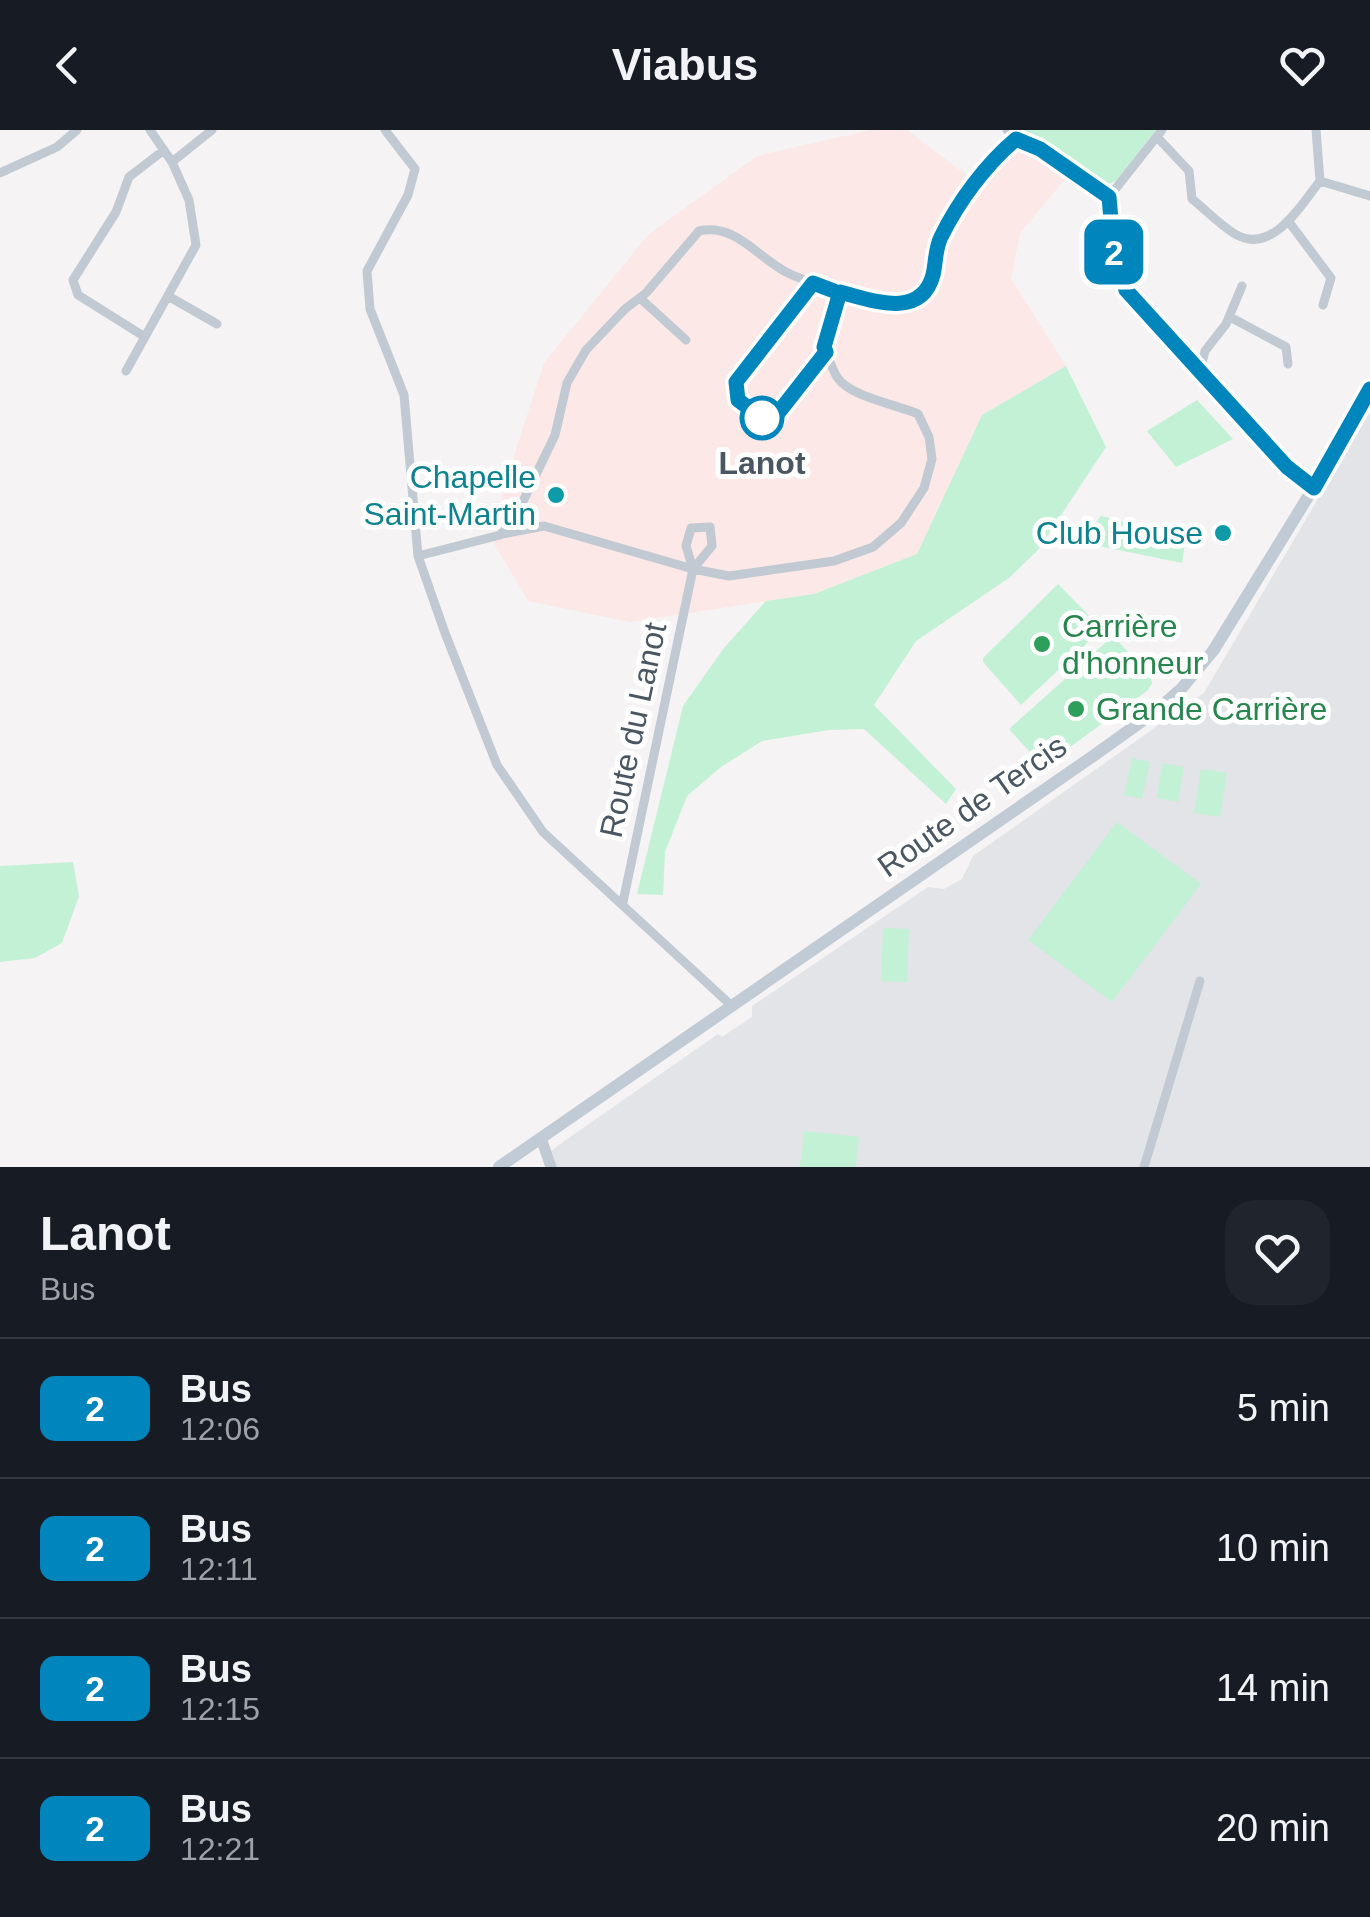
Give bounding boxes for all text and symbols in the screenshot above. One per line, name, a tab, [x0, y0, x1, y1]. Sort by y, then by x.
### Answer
icon: back	[40, 38, 95, 93]
icon: heart	[1275, 38, 1330, 93]
text: Viabus	[612, 39, 758, 90]
line badge: 2	[1082, 220, 1146, 284]
text: 2	[1104, 233, 1124, 272]
marker: Lanot	[741, 397, 783, 439]
place label: Lanot	[718, 445, 806, 481]
place label: Chapelle Saint-Martin	[364, 459, 536, 532]
marker: Chapelle Saint-Martin	[545, 484, 567, 506]
place label: Club House	[1036, 515, 1203, 551]
marker: Club House	[1212, 522, 1234, 544]
place label: Carrière d'honneur	[1062, 608, 1204, 681]
street label: Route du Lanot	[593, 619, 673, 841]
marker: Carrière d'honneur	[1031, 633, 1053, 655]
place label: Grande Carrière	[1096, 691, 1327, 727]
marker: Grande Carrière	[1065, 698, 1087, 720]
street label: Route de Tercis	[871, 728, 1073, 884]
button: heart	[1225, 1200, 1330, 1305]
text: Lanot	[40, 1207, 171, 1260]
text: Bus	[40, 1271, 95, 1307]
text: Bus	[180, 1368, 252, 1410]
text: 5 min	[1237, 1387, 1330, 1429]
text: 2	[85, 1389, 105, 1428]
text: 12:06	[180, 1411, 260, 1447]
text: Bus	[180, 1508, 252, 1550]
text: 10 min	[1216, 1527, 1330, 1569]
text: 2	[85, 1529, 105, 1568]
text: 12:11	[180, 1551, 258, 1587]
text: Bus	[180, 1648, 252, 1690]
text: 14 min	[1216, 1667, 1330, 1709]
text: 2	[85, 1669, 105, 1708]
text: 12:15	[180, 1691, 260, 1727]
text: Bus	[180, 1788, 252, 1830]
text: 20 min	[1216, 1807, 1330, 1849]
text: 2	[85, 1809, 105, 1848]
text: 12:21	[180, 1831, 260, 1867]

